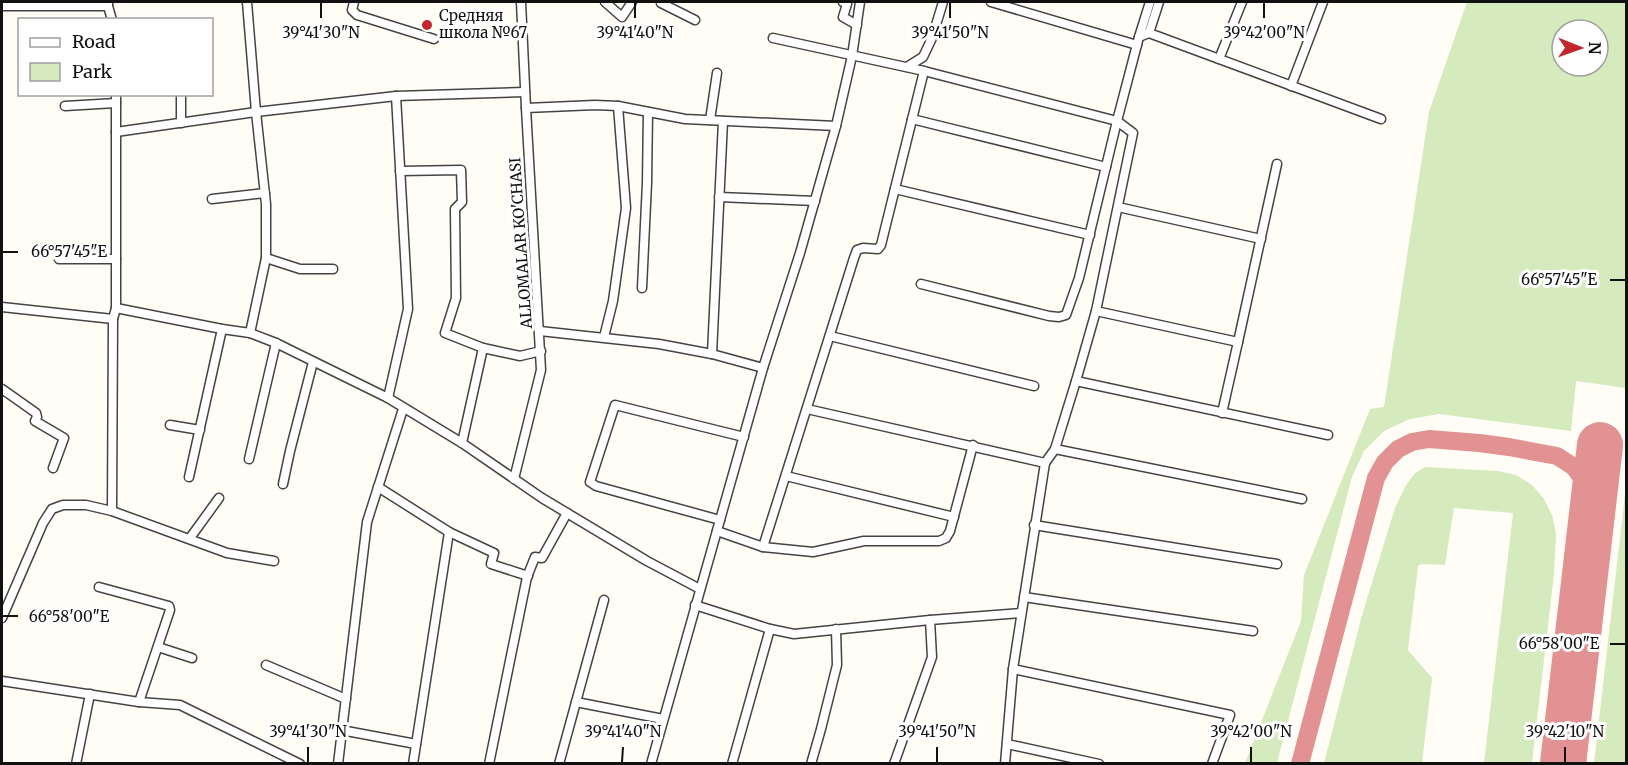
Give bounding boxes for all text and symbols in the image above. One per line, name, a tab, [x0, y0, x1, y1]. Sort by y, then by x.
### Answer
place label: Средняя школа №67	[439, 6, 528, 42]
legend	[18, 18, 213, 96]
marker: Средняя школа №67	[420, 18, 434, 32]
north arrow	[1550, 18, 1610, 78]
text: 39°41'30"N	[282, 23, 360, 42]
text: 39°41'40"N	[597, 23, 674, 42]
text: 39°41'50"N	[911, 23, 989, 42]
text: 39°42'00"N	[1223, 23, 1305, 42]
text: Road	[72, 30, 116, 53]
text: N	[1585, 42, 1605, 55]
text: Park	[72, 60, 113, 83]
street label: ALLOMALAR KO'CHASI	[505, 157, 536, 330]
text: 66°57'45"E	[31, 242, 107, 261]
text: 66°57'45"E	[1521, 270, 1597, 289]
text: 66°58'00"E	[29, 607, 110, 626]
text: 66°58'00"E	[1519, 634, 1600, 653]
text: 39°41'30"N	[269, 722, 347, 741]
text: 39°41'40"N	[585, 722, 662, 741]
text: 39°41'50"N	[898, 722, 976, 741]
text: 39°42'00"N	[1210, 722, 1292, 741]
text: 39°42'10"N	[1526, 722, 1605, 741]

